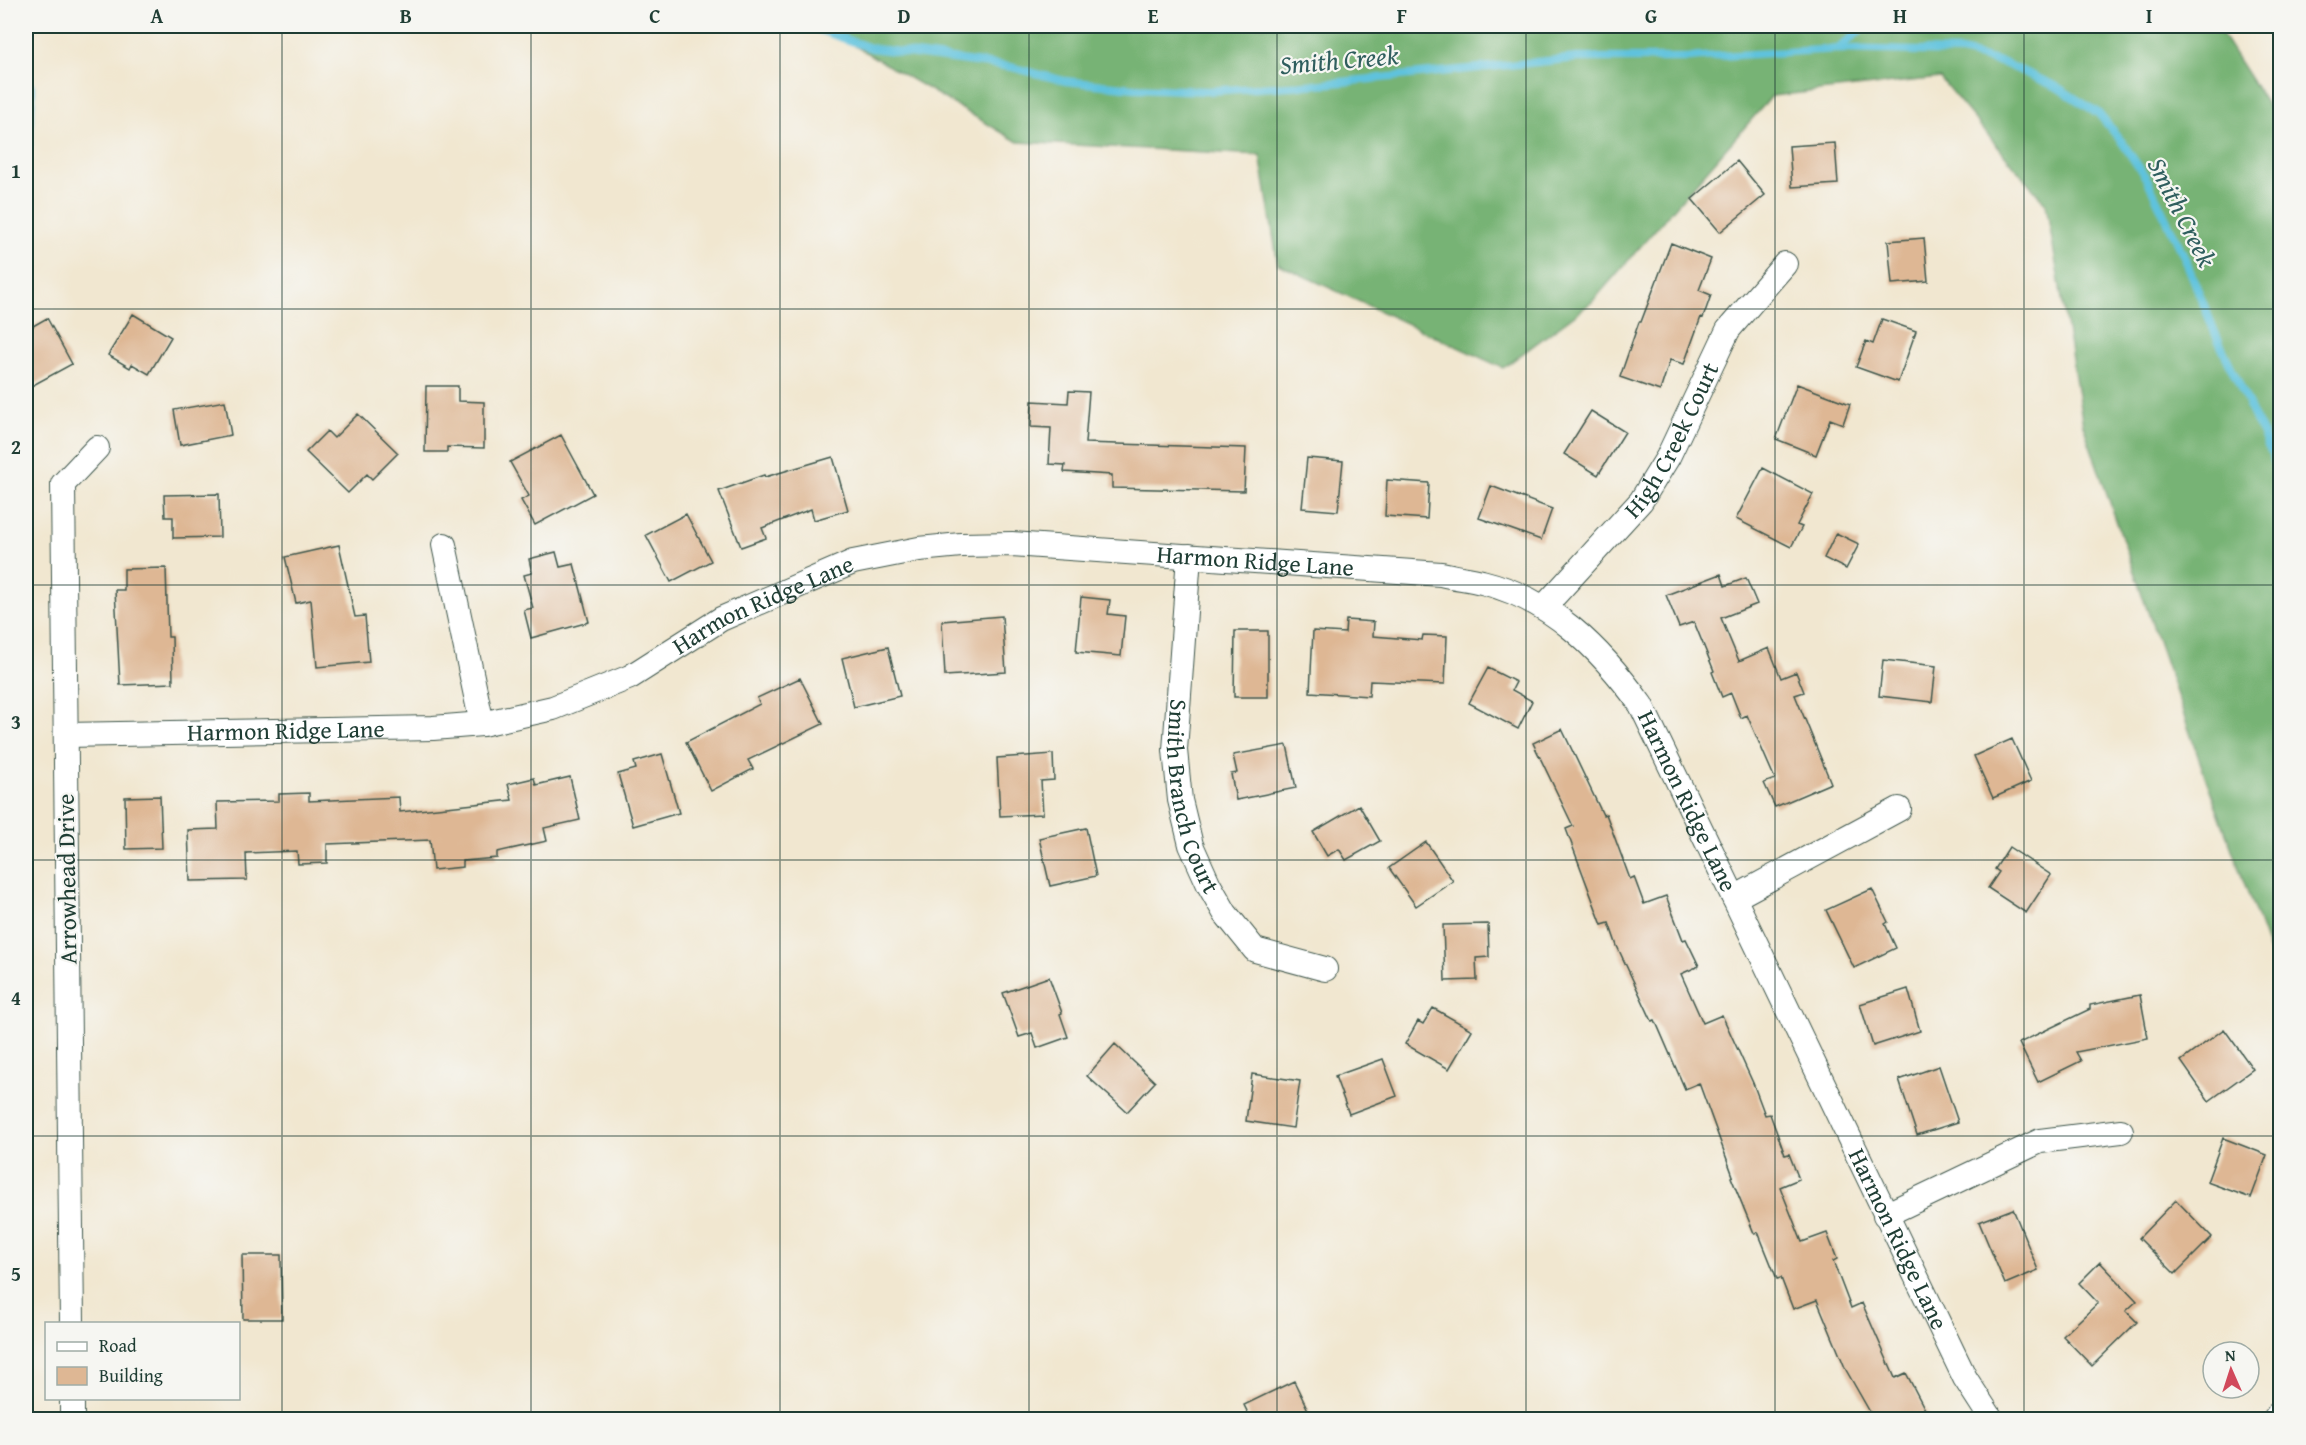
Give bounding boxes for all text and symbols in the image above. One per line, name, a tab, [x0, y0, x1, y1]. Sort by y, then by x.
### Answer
text: A	[151, 1, 164, 30]
text: B	[400, 1, 412, 30]
text: C	[649, 1, 661, 30]
text: D	[897, 1, 911, 30]
text: E	[1148, 1, 1159, 30]
text: F	[1397, 1, 1407, 30]
text: G	[1645, 1, 1657, 30]
text: H	[1893, 1, 1907, 30]
text: I	[2146, 1, 2152, 30]
water label: Smith Creek	[1278, 35, 1400, 84]
water label: Smith Creek	[2138, 150, 2227, 274]
text: 1	[11, 156, 21, 185]
street label: High Creek Court	[1616, 356, 1728, 526]
text: 2	[11, 432, 21, 461]
street label: Harmon Ridge Lane	[1156, 536, 1355, 585]
street label: Harmon Ridge Lane	[665, 546, 859, 663]
street label: Smith Branch Court	[1158, 698, 1229, 901]
street label: Harmon Ridge Lane	[1629, 704, 1746, 897]
text: 3	[11, 707, 21, 736]
street label: Harmon Ridge Lane	[187, 711, 385, 750]
street label: Arrowhead Drive	[48, 793, 85, 965]
text: 4	[11, 983, 21, 1012]
street label: Harmon Ridge Lane	[1840, 1142, 1957, 1335]
text: 5	[11, 1259, 21, 1288]
legend	[45, 1322, 240, 1400]
text: Road	[99, 1332, 137, 1359]
north arrow	[2201, 1340, 2261, 1400]
text: N	[2224, 1343, 2236, 1367]
text: Building	[99, 1362, 163, 1389]

